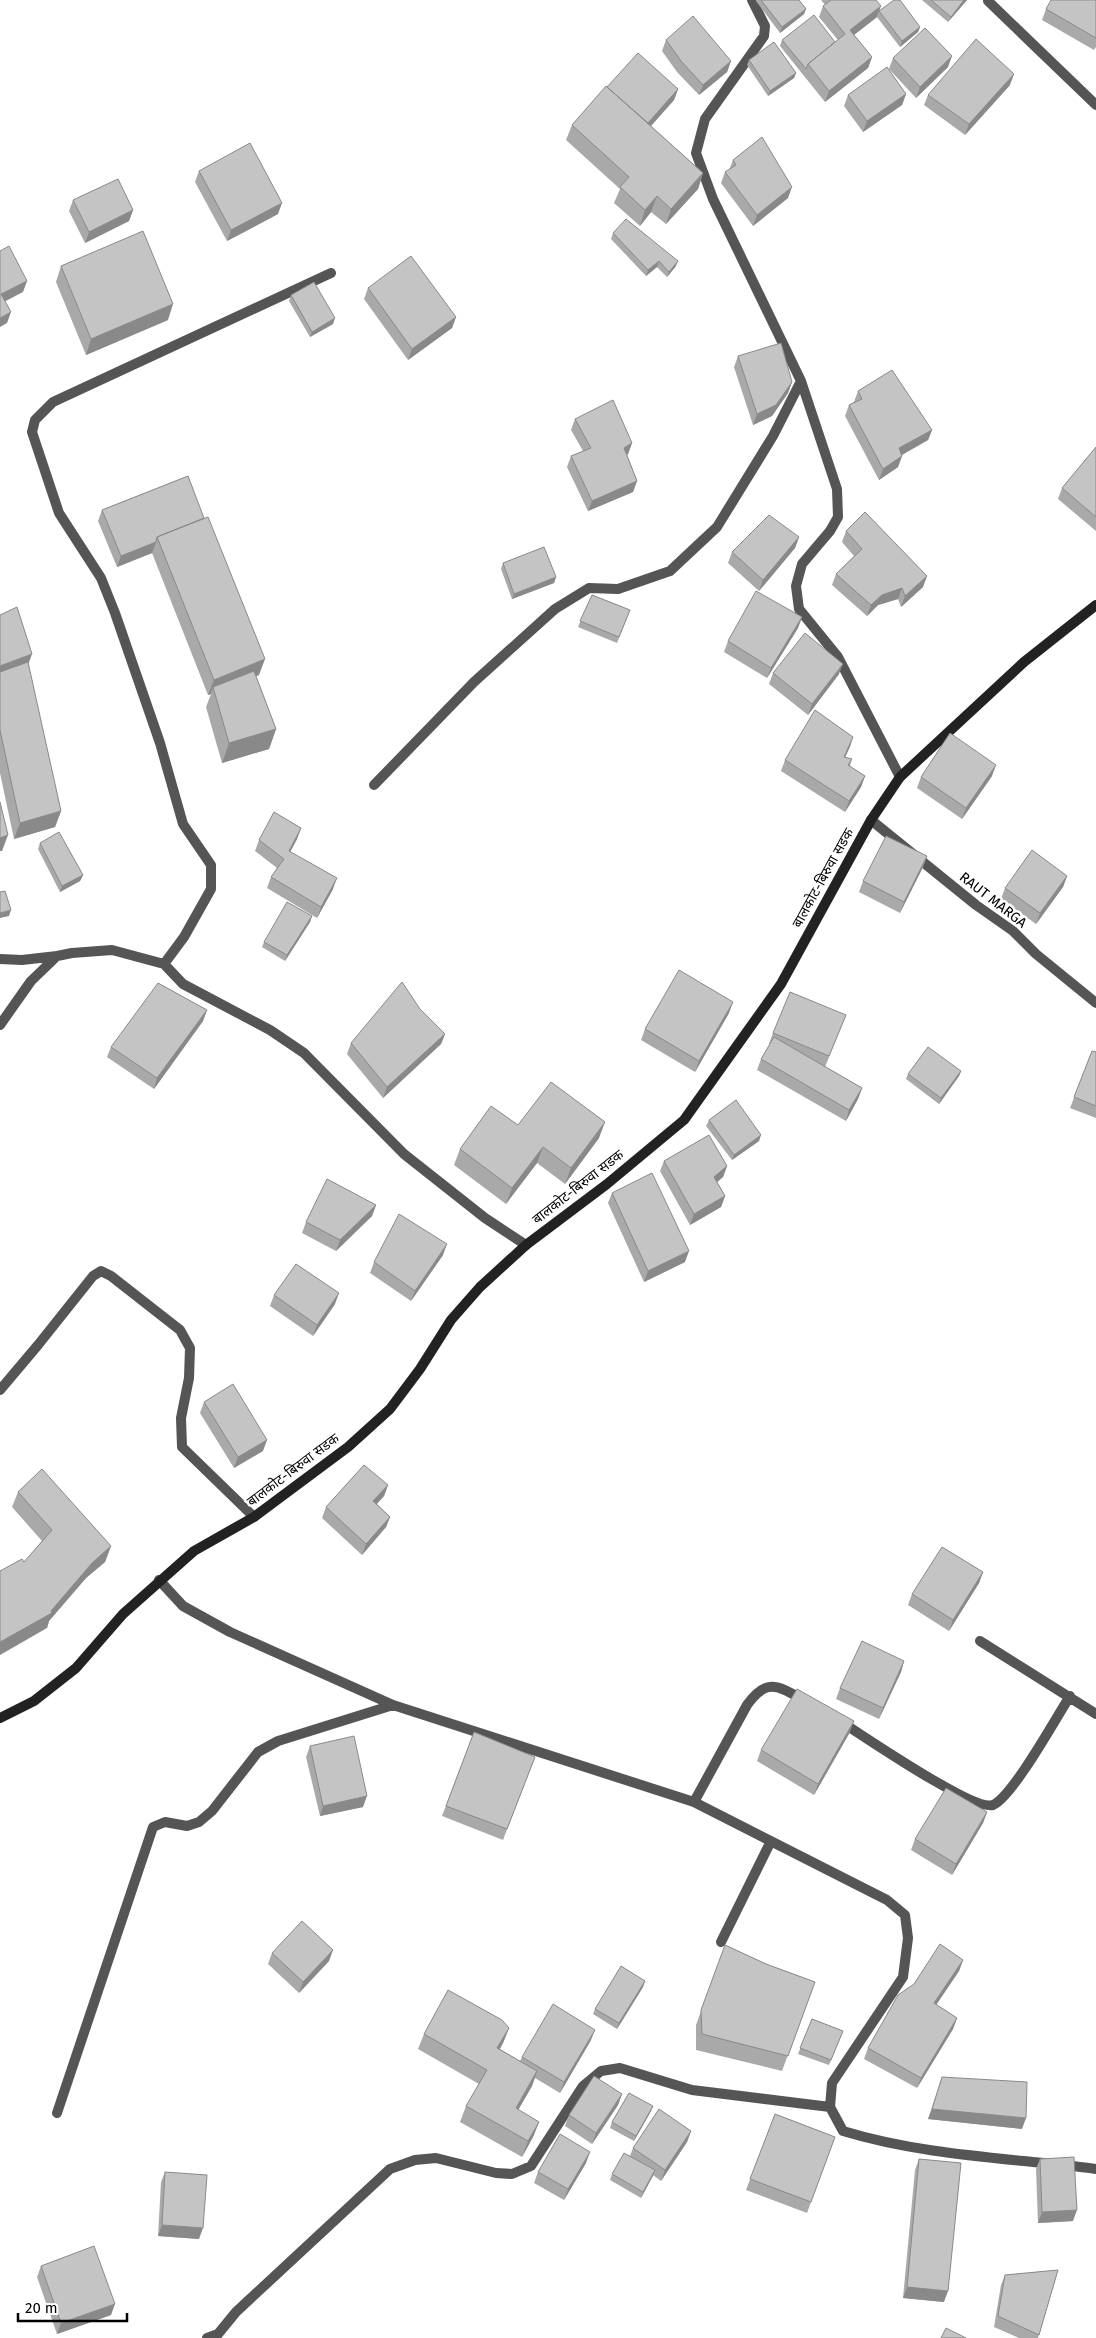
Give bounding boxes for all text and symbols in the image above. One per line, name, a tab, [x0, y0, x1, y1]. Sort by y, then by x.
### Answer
street label: बालकोट-बिरुवा सडक	[789, 825, 857, 931]
street label: RAUT MARGA	[956, 868, 1030, 932]
street label: बालकोट-बिरुवा सडक	[529, 1146, 627, 1228]
street label: बालकोट-बिरुवा सडक	[244, 1430, 343, 1510]
scale bar	[18, 2290, 126, 2322]
text: 20 m	[25, 2299, 58, 2317]

